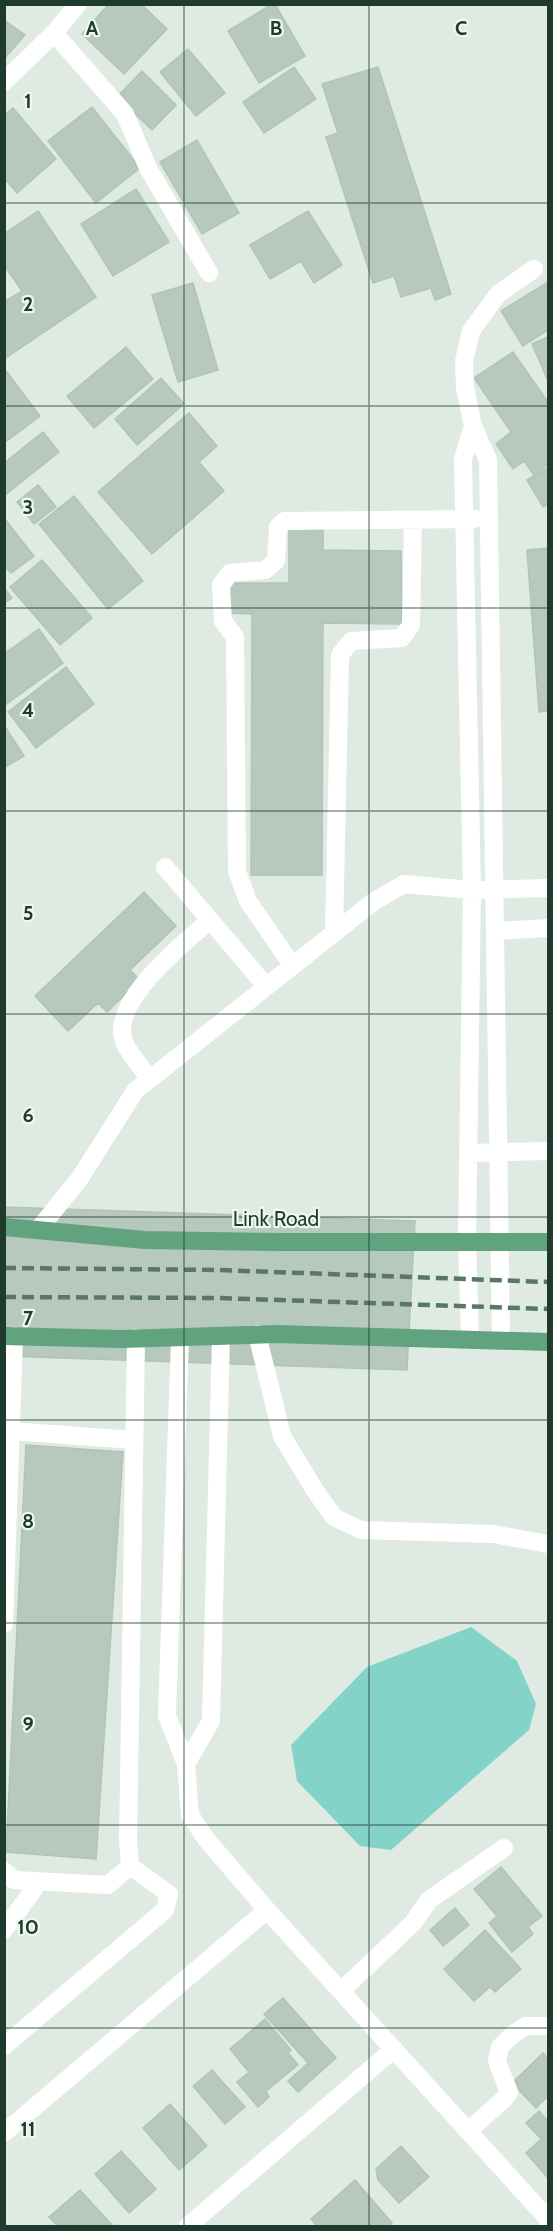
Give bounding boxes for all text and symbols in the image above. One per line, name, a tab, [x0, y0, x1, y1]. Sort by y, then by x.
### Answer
text: A	[86, 16, 99, 40]
text: B	[270, 16, 282, 40]
text: C	[455, 16, 467, 40]
text: 1	[24, 89, 32, 113]
text: 2	[23, 292, 33, 316]
text: 3	[23, 495, 33, 519]
text: 4	[22, 698, 34, 722]
text: 5	[23, 901, 33, 925]
text: 6	[22, 1103, 34, 1127]
street label: Link Road	[233, 1206, 319, 1231]
text: 7	[23, 1306, 34, 1330]
text: 8	[22, 1509, 34, 1533]
text: 9	[22, 1712, 34, 1736]
text: 10	[17, 1915, 39, 1939]
text: 11	[21, 2117, 35, 2141]

